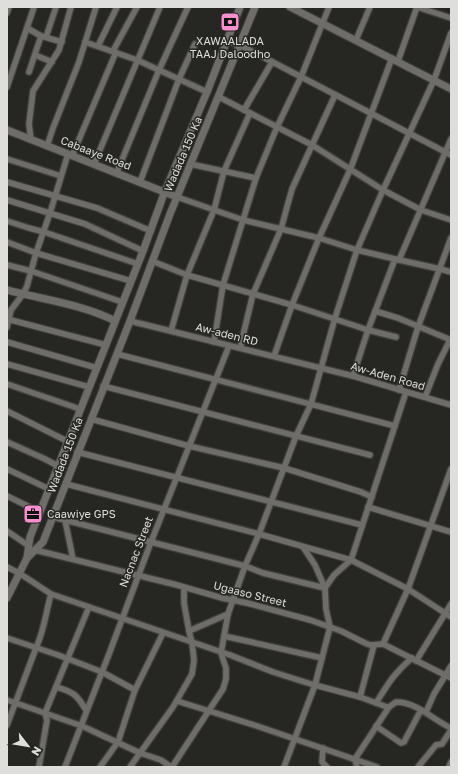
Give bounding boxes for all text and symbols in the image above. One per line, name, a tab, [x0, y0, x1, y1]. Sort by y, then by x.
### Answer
bank icon: XAWAALADA TAAJ Daloodho	[219, 11, 241, 33]
place label: XAWAALADA TAAJ Daloodho	[190, 34, 271, 60]
street label: Wadada 150 Ka	[161, 114, 204, 193]
street label: Cabaaye Road	[59, 133, 133, 172]
street label: Aw-aden RD	[195, 319, 260, 348]
street label: Aw-Aden Road	[349, 359, 427, 392]
street label: Wadada 150 Ka	[44, 415, 85, 495]
office icon: Caawiye GPS	[22, 503, 44, 525]
place label: Caawiye GPS	[47, 507, 116, 520]
street label: Nacnac Street	[116, 515, 155, 589]
street label: Ugaaso Street	[212, 578, 288, 609]
north arrow	[8, 726, 48, 766]
text: N	[29, 744, 45, 758]

